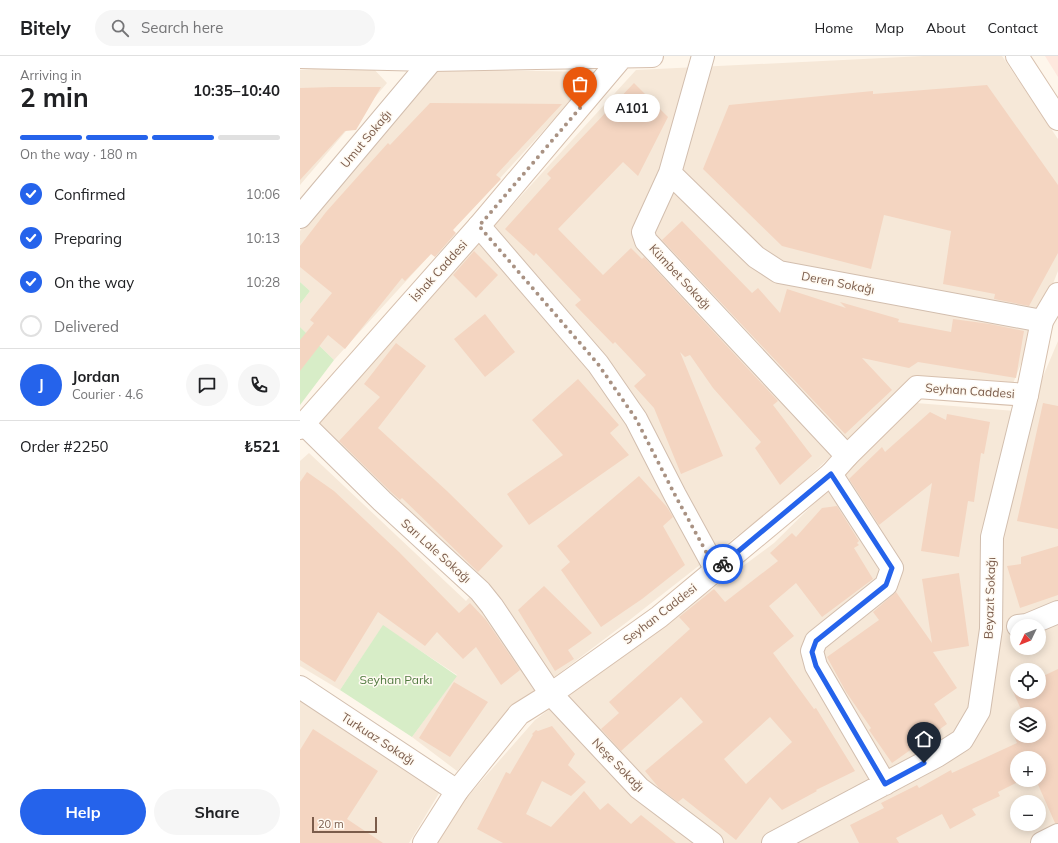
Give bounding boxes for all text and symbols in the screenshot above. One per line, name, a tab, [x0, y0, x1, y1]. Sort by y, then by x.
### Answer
search box	[95, 10, 375, 46]
text: Bitely	[20, 16, 71, 40]
icon: search	[109, 17, 131, 39]
text: Search here	[141, 18, 223, 37]
text: Home	[814, 19, 853, 37]
text: Map	[875, 19, 904, 37]
text: About	[926, 19, 966, 37]
text: Contact	[988, 19, 1038, 37]
text: Arriving in	[20, 67, 82, 83]
pin	[563, 67, 597, 108]
icon: bag	[569, 73, 591, 95]
text: 2 min	[20, 81, 89, 114]
text: 10:35–10:40	[193, 81, 280, 100]
callout: A101	[604, 94, 660, 122]
text: A101	[615, 100, 649, 116]
street label: Umut Sokağı	[337, 107, 394, 171]
text: On the way · 180 m	[20, 146, 137, 162]
icon: check	[20, 183, 42, 205]
text: Confirmed	[54, 185, 125, 204]
text: 10:06	[246, 186, 280, 202]
icon: check	[20, 227, 42, 249]
text: Preparing	[54, 229, 122, 248]
text: 10:13	[246, 230, 280, 246]
street label: İshak Caddesi	[407, 237, 470, 305]
street label: Kümbet Sokağı	[646, 241, 714, 312]
street label: Deren Sokağı	[800, 268, 876, 297]
icon: check	[20, 271, 42, 293]
text: On the way	[54, 273, 134, 292]
text: 10:28	[246, 274, 280, 290]
text: Delivered	[54, 317, 119, 336]
button: chat	[186, 364, 228, 406]
button: phone	[238, 364, 280, 406]
text: Jordan	[72, 367, 120, 386]
text: J	[38, 375, 44, 394]
street label: Seyhan Caddesi	[925, 380, 1015, 401]
text: Courier · 4.6	[72, 386, 143, 402]
text: Order #2250	[20, 437, 108, 456]
text: ₺521	[244, 437, 280, 456]
street label: Sarı Lale Sokağı	[398, 515, 474, 586]
courier	[703, 544, 743, 584]
icon: bike	[712, 553, 734, 575]
street label: Beyazıt Sokağı	[981, 557, 998, 639]
street label: Seyhan Caddesi	[620, 580, 700, 647]
north arrow	[1010, 619, 1046, 655]
map controls	[1010, 619, 1046, 831]
button: locate	[1010, 663, 1046, 699]
park label: Seyhan Parkı	[360, 672, 432, 687]
button: layers	[1010, 707, 1046, 743]
street label: Turkuaz Sokağı	[339, 709, 418, 768]
pin	[907, 722, 941, 763]
icon: home	[913, 728, 935, 750]
street label: Neşe Sokağı	[589, 735, 648, 795]
button: +	[1010, 751, 1046, 787]
button: Help	[20, 789, 146, 835]
button: Share	[154, 789, 280, 835]
button: −	[1010, 795, 1046, 831]
scale bar	[312, 815, 377, 834]
text: 20 m	[318, 817, 344, 831]

